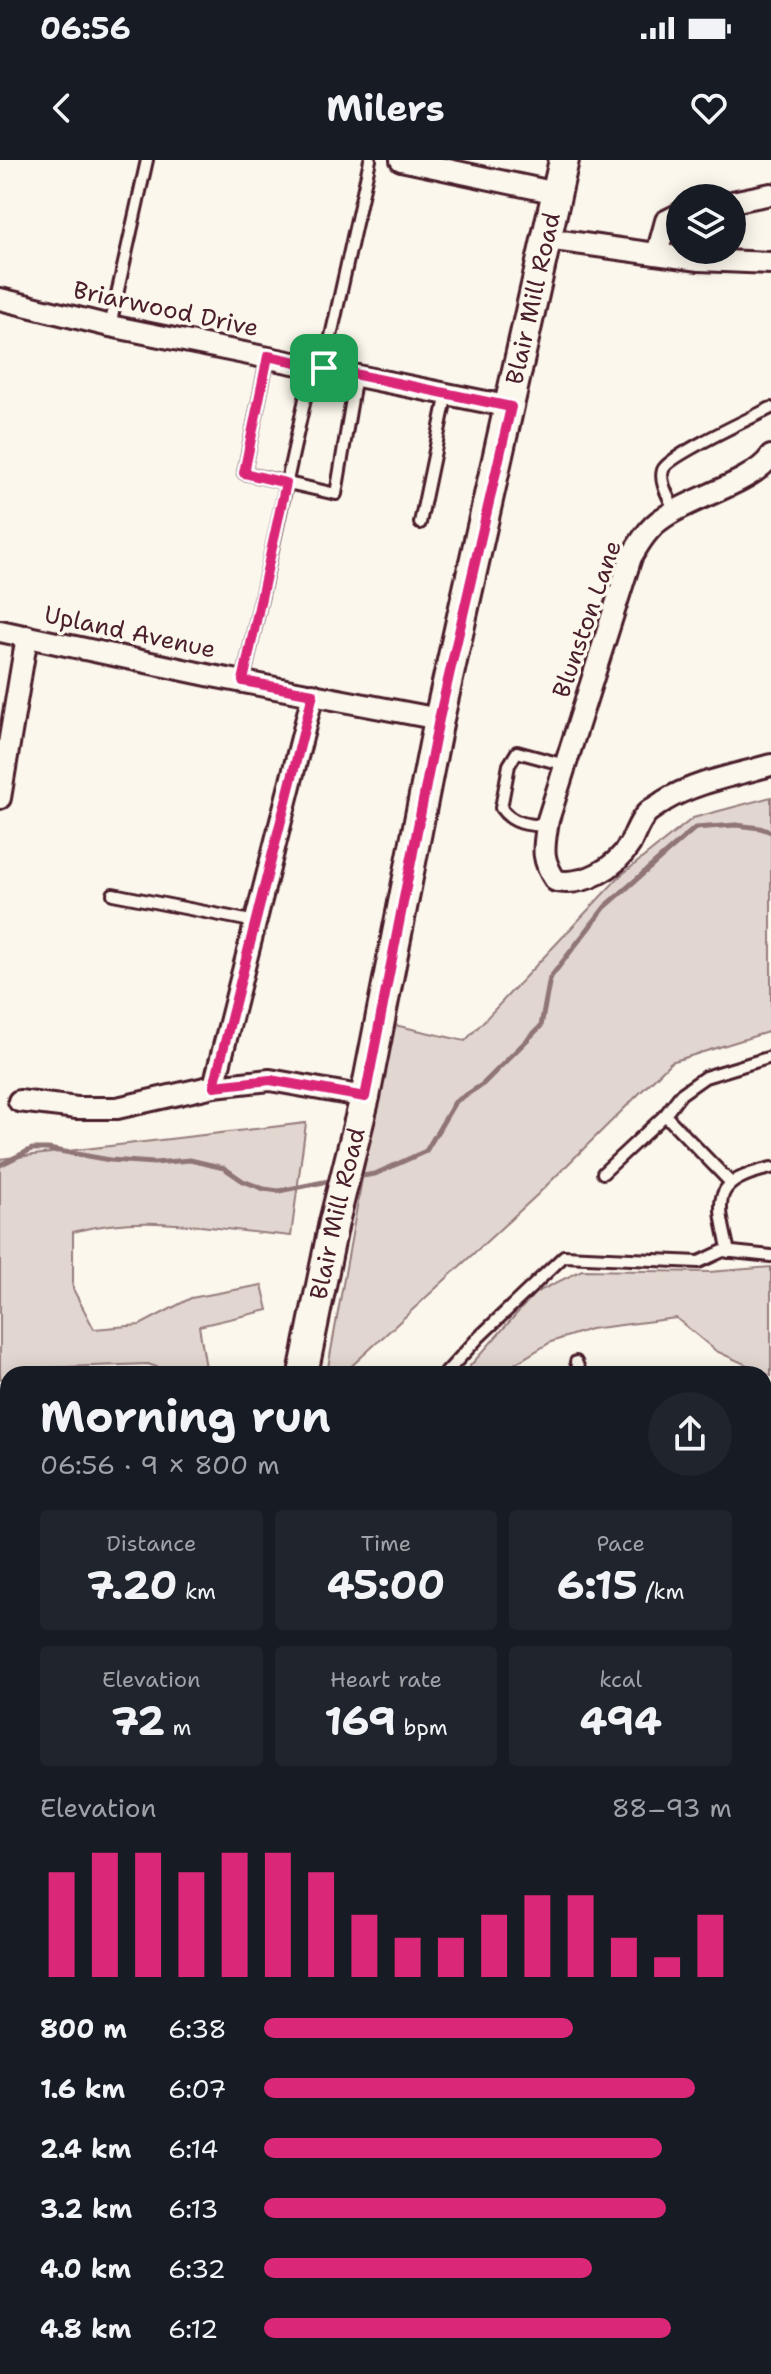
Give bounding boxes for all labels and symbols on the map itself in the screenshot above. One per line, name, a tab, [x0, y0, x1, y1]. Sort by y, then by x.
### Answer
street label: Blair Mill Road	[498, 209, 568, 387]
street label: Briarwood Drive	[70, 274, 262, 344]
pin	[290, 334, 358, 402]
street label: Blunston Lane	[545, 536, 629, 702]
street label: Upland Avenue	[41, 598, 219, 666]
street label: Blair Mill Road	[303, 1124, 373, 1302]

